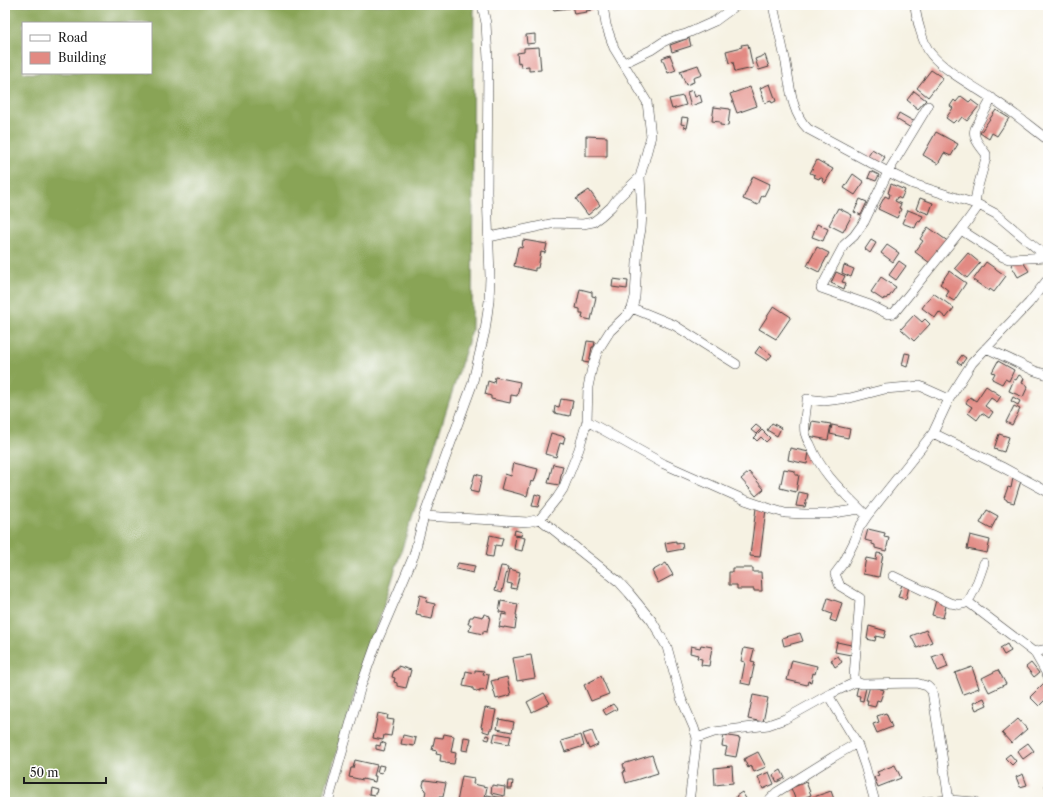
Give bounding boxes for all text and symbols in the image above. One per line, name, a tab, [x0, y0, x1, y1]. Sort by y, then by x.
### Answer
legend	[22, 22, 152, 74]
text: Road	[58, 30, 88, 45]
text: Building	[58, 50, 106, 65]
scale bar	[24, 759, 106, 785]
text: 50 m	[30, 765, 59, 780]

